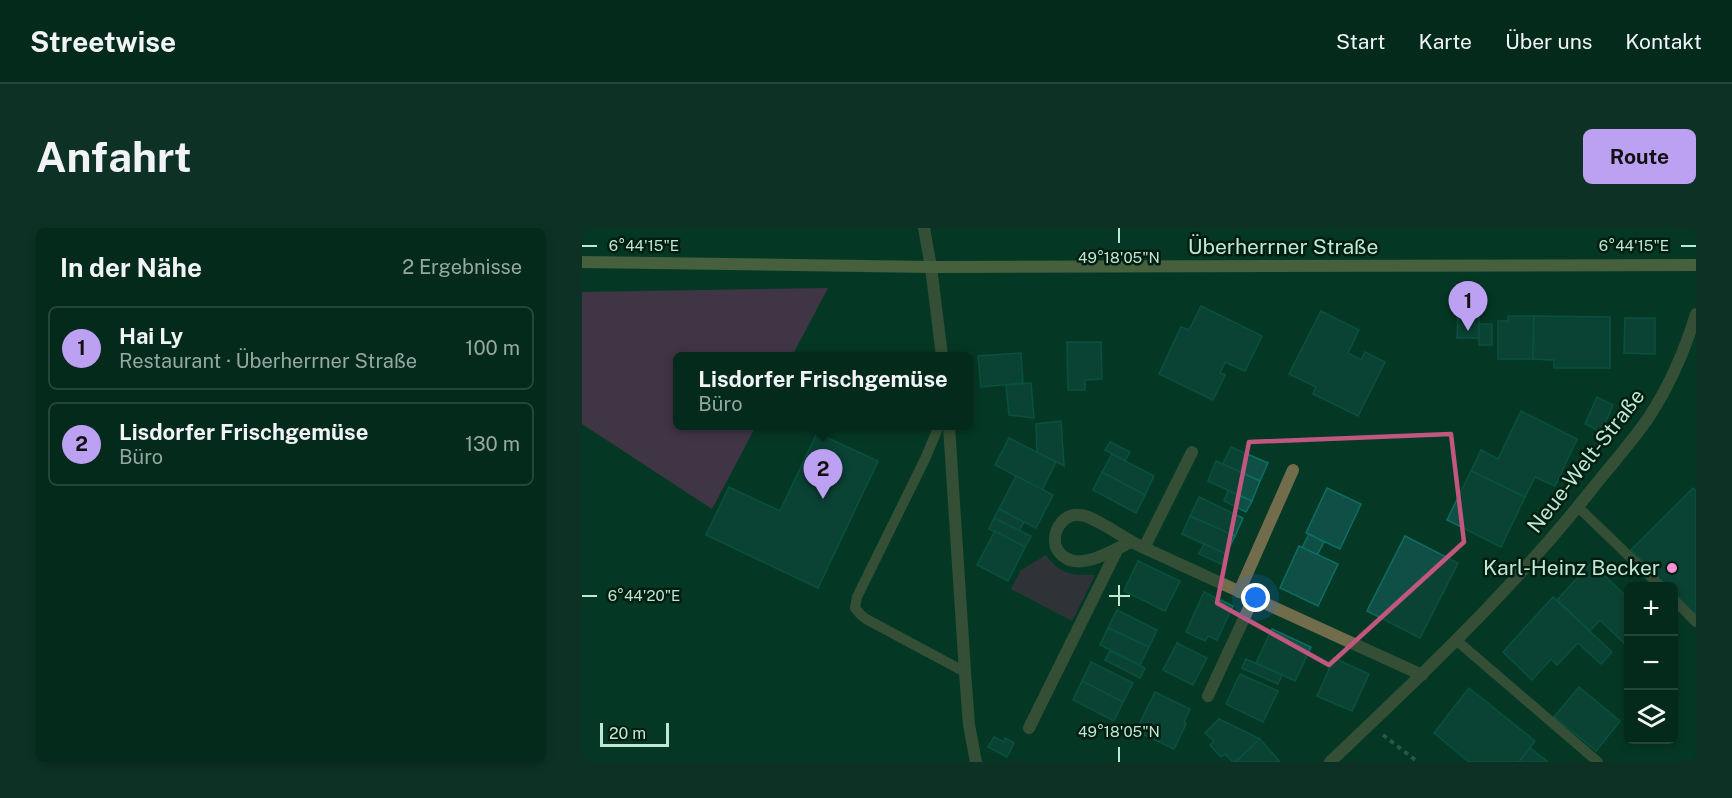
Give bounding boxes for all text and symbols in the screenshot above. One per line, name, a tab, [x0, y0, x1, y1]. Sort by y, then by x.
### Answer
text: Streetwise	[30, 25, 176, 58]
text: Start	[1336, 29, 1385, 54]
text: Karte	[1418, 29, 1472, 54]
text: Über uns	[1505, 29, 1592, 54]
text: Kontakt	[1625, 29, 1702, 54]
button: Route	[1583, 129, 1696, 184]
text: Anfahrt	[36, 132, 192, 181]
street label: Überherrner Straße	[1188, 234, 1378, 259]
text: 6°44'15"E	[609, 237, 679, 254]
text: 6°44'15"E	[1599, 237, 1669, 254]
text: 49°18'05"N	[1078, 249, 1160, 266]
text: In der Nähe	[60, 252, 202, 283]
text: 2 Ergebnisse	[402, 255, 522, 279]
pin: 1	[1448, 282, 1488, 331]
text: Hai Ly	[119, 323, 183, 349]
text: 1	[77, 336, 86, 360]
text: 100 m	[465, 336, 520, 360]
text: Restaurant · Überherrner Straße	[119, 349, 417, 373]
popup	[673, 352, 973, 430]
text: Lisdorfer Frischgemüse	[698, 366, 948, 392]
street label: Neue-Welt-Straße	[1522, 384, 1649, 537]
text: Büro	[698, 392, 742, 416]
text: Lisdorfer Frischgemüse	[119, 419, 368, 445]
text: 2	[75, 432, 88, 456]
text: 130 m	[465, 432, 520, 456]
text: Büro	[119, 445, 163, 469]
pin: 2	[804, 450, 842, 499]
place label: Karl-Heinz Becker	[1483, 555, 1660, 580]
marker: Karl-Heinz Becker	[1665, 561, 1679, 575]
map controls	[1624, 582, 1678, 744]
button: +	[1624, 582, 1678, 636]
your location	[1241, 583, 1270, 612]
text: 6°44'20"E	[608, 587, 680, 604]
button: −	[1624, 636, 1678, 690]
button: layers	[1624, 690, 1678, 744]
scale bar	[600, 720, 669, 748]
text: 49°18'05"N	[1078, 723, 1160, 740]
text: 20 m	[609, 724, 646, 743]

